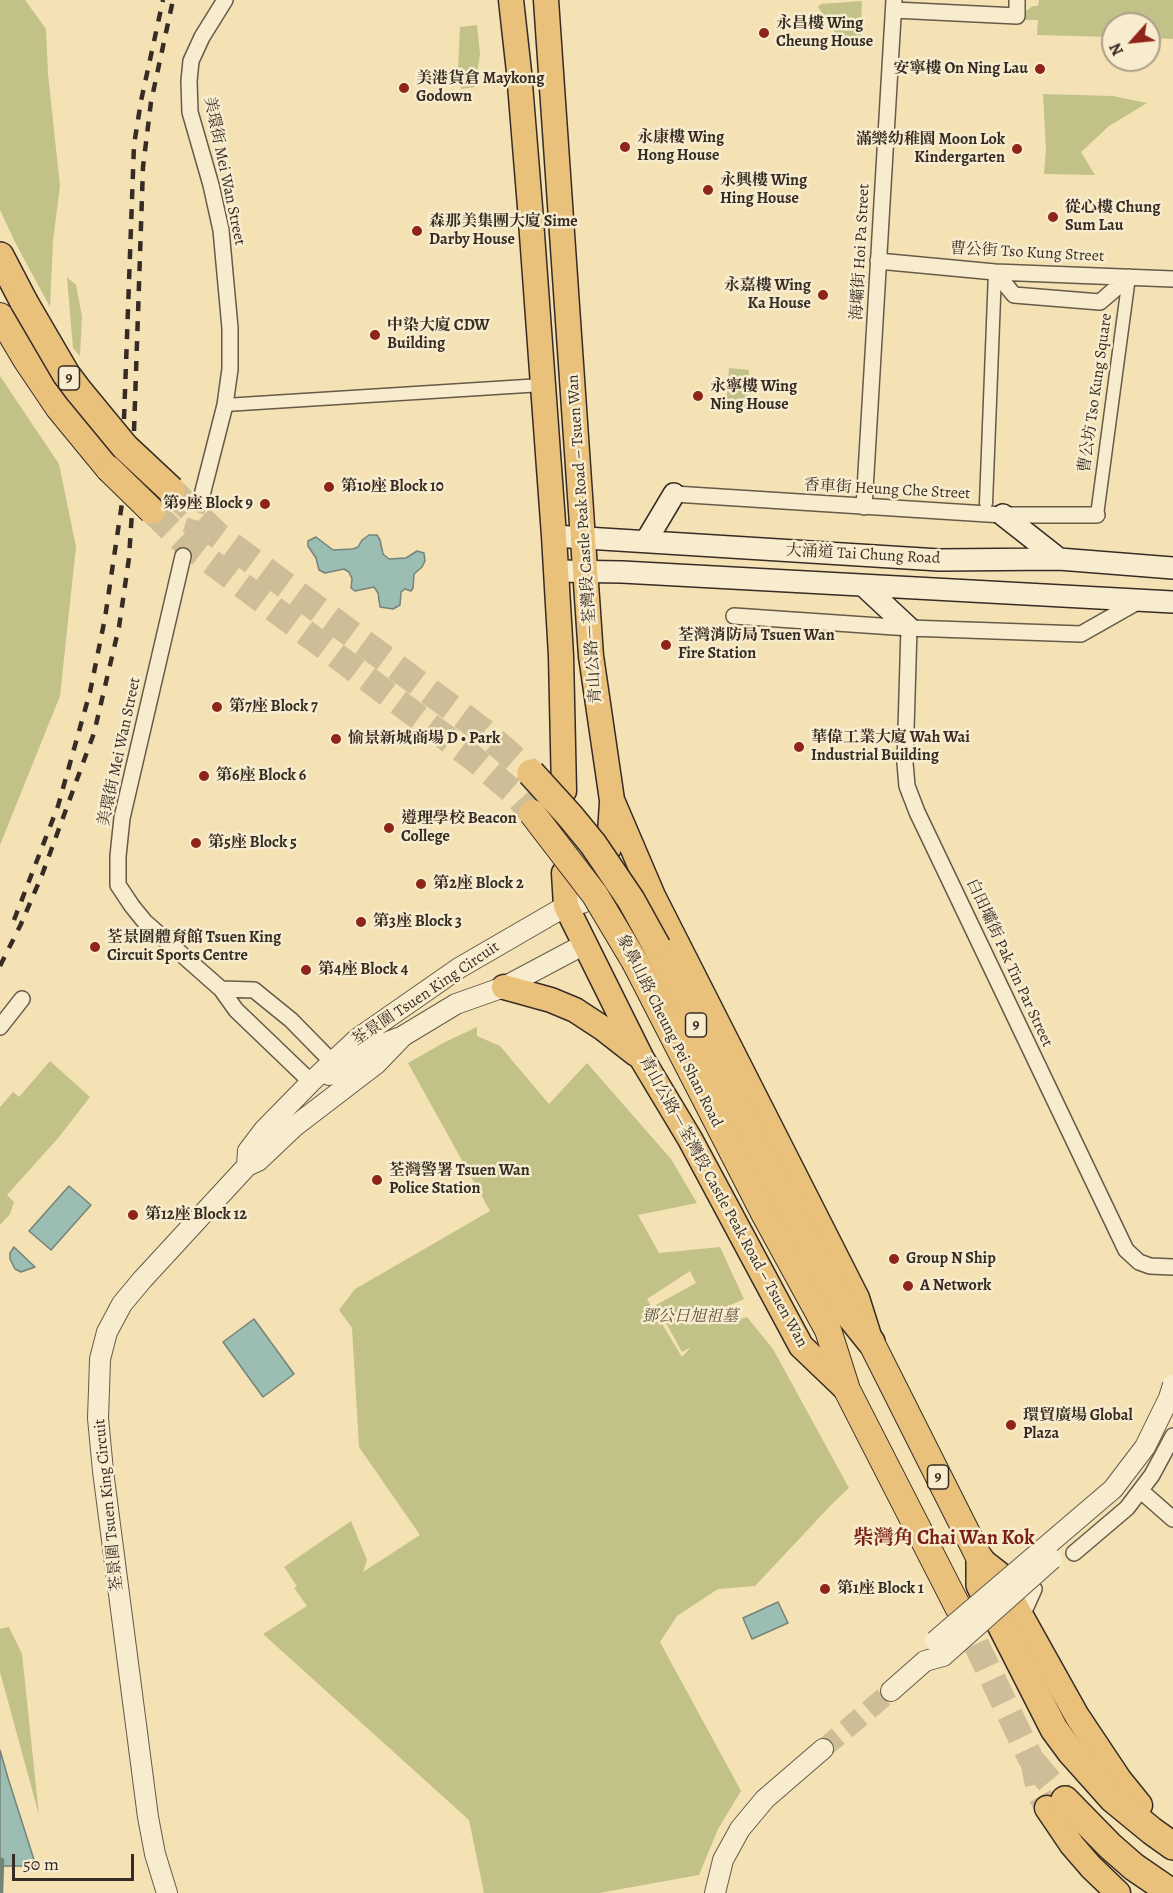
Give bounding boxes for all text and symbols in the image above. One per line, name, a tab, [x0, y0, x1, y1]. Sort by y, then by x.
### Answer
north arrow	[1101, 12, 1161, 72]
place label: 永昌樓 Wing Cheung House	[776, 14, 873, 52]
marker: 永昌樓 Wing Cheung House	[757, 26, 771, 40]
text: N	[1104, 39, 1129, 59]
place label: 安寧樓 On Ning Lau	[894, 59, 1028, 79]
marker: 安寧樓 On Ning Lau	[1033, 62, 1047, 76]
place label: 美港貨倉 Maykong Godown	[416, 69, 544, 107]
marker: 美港貨倉 Maykong Godown	[397, 81, 411, 95]
street label: 美環街 Mei Wan Street	[199, 95, 249, 247]
place label: 永康樓 Wing Hong House	[637, 128, 724, 166]
place label: 滿樂幼稚園 Moon Lok Kindergarten	[856, 130, 1005, 168]
marker: 永康樓 Wing Hong House	[618, 140, 632, 154]
marker: 滿樂幼稚園 Moon Lok Kindergarten	[1010, 142, 1024, 156]
place label: 永興樓 Wing Hing House	[720, 171, 807, 209]
marker: 永興樓 Wing Hing House	[701, 183, 715, 197]
street label: 海壩街 Hoi Pa Street	[848, 183, 874, 321]
place label: 從心樓 Chung Sum Lau	[1065, 198, 1160, 236]
marker: 從心樓 Chung Sum Lau	[1046, 210, 1060, 224]
place label: 森那美集團大廈 Sime Darby House	[429, 212, 578, 250]
marker: 森那美集團大廈 Sime Darby House	[410, 224, 424, 238]
street label: 曹公街 Tso Kung Street	[949, 239, 1105, 267]
place label: 永嘉樓 Wing Ka House	[724, 276, 811, 314]
marker: 永嘉樓 Wing Ka House	[816, 288, 830, 302]
street label: 曹公坊 Tso Kung Square	[1075, 312, 1117, 474]
place label: 中染大廈 CDW Building	[387, 316, 490, 354]
marker: 中染大廈 CDW Building	[368, 328, 382, 342]
road number: 9	[58, 366, 80, 390]
street label: 青山公路－荃灣段 Castle Peak Road – Tsuen Wan	[564, 374, 606, 704]
place label: 永寧樓 Wing Ning House	[710, 377, 797, 415]
marker: 永寧樓 Wing Ning House	[691, 389, 705, 403]
street label: 香車街 Heung Che Street	[803, 476, 971, 504]
place label: 第10座 Block 10	[341, 477, 444, 497]
marker: 第10座 Block 10	[322, 480, 336, 494]
place label: 第9座 Block 9	[163, 494, 253, 514]
marker: 第9座 Block 9	[258, 497, 272, 511]
street label: 大涌道 Tai Chung Road	[785, 541, 941, 569]
place label: 荃灣消防局 Tsuen Wan Fire Station	[678, 626, 835, 664]
marker: 荃灣消防局 Tsuen Wan Fire Station	[659, 638, 673, 652]
street label: 美環街 Mei Wan Street	[95, 676, 145, 828]
place label: 第7座 Block 7	[229, 697, 318, 717]
marker: 第7座 Block 7	[210, 700, 224, 714]
place label: 華偉工業大廈 Wah Wai Industrial Building	[811, 728, 970, 766]
place label: 愉景新城商場 D • Park	[348, 729, 500, 749]
marker: 愉景新城商場 D • Park	[329, 732, 343, 746]
marker: 華偉工業大廈 Wah Wai Industrial Building	[792, 740, 806, 754]
place label: 第6座 Block 6	[216, 766, 306, 786]
marker: 第6座 Block 6	[197, 769, 211, 783]
place label: 遵理學校 Beacon College	[401, 809, 517, 847]
marker: 遵理學校 Beacon College	[382, 821, 396, 835]
place label: 第5座 Block 5	[208, 833, 297, 853]
marker: 第5座 Block 5	[189, 836, 203, 850]
place label: 第2座 Block 2	[433, 874, 524, 894]
street label: 白田壩街 Pak Tin Par Street	[962, 876, 1056, 1050]
marker: 第2座 Block 2	[414, 877, 428, 891]
place label: 第3座 Block 3	[373, 912, 462, 932]
marker: 第3座 Block 3	[354, 915, 368, 929]
place label: 荃景圍體育館 Tsuen King Circuit Sports Centre	[107, 928, 281, 966]
street label: 象鼻山路 Cheung Pei Shan Road	[612, 931, 726, 1131]
street label: 荃景圍 Tsuen King Circuit	[349, 938, 503, 1050]
marker: 荃景圍體育館 Tsuen King Circuit Sports Centre	[88, 940, 102, 954]
place label: 第4座 Block 4	[318, 960, 408, 980]
marker: 第4座 Block 4	[299, 963, 313, 977]
road number: 9	[686, 1013, 706, 1037]
street label: 青山公路－荃灣段 Castle Peak Road – Tsuen Wan	[635, 1053, 811, 1351]
place label: 荃灣警署 Tsuen Wan Police Station	[389, 1161, 530, 1199]
marker: 荃灣警署 Tsuen Wan Police Station	[370, 1173, 384, 1187]
place label: 第12座 Block 12	[145, 1205, 247, 1225]
marker: 第12座 Block 12	[126, 1208, 140, 1222]
place label: Group N Ship	[906, 1249, 996, 1269]
marker: Group N Ship	[887, 1252, 901, 1266]
place label: A Network	[920, 1276, 991, 1296]
marker: A Network	[901, 1279, 915, 1293]
park label: 鄧公日旭祖墓	[642, 1307, 738, 1327]
place label: 環貿廣場 Global Plaza	[1023, 1406, 1133, 1444]
street label: 荃景圍 Tsuen King Circuit	[90, 1418, 128, 1592]
marker: 環貿廣場 Global Plaza	[1004, 1418, 1018, 1432]
road number: 9	[928, 1465, 948, 1489]
district label: 柴灣角 Chai Wan Kok	[853, 1527, 1035, 1551]
place label: 第1座 Block 1	[837, 1579, 924, 1599]
marker: 第1座 Block 1	[818, 1582, 832, 1596]
scale bar	[15, 1842, 136, 1880]
text: 50 m	[23, 1852, 59, 1876]

